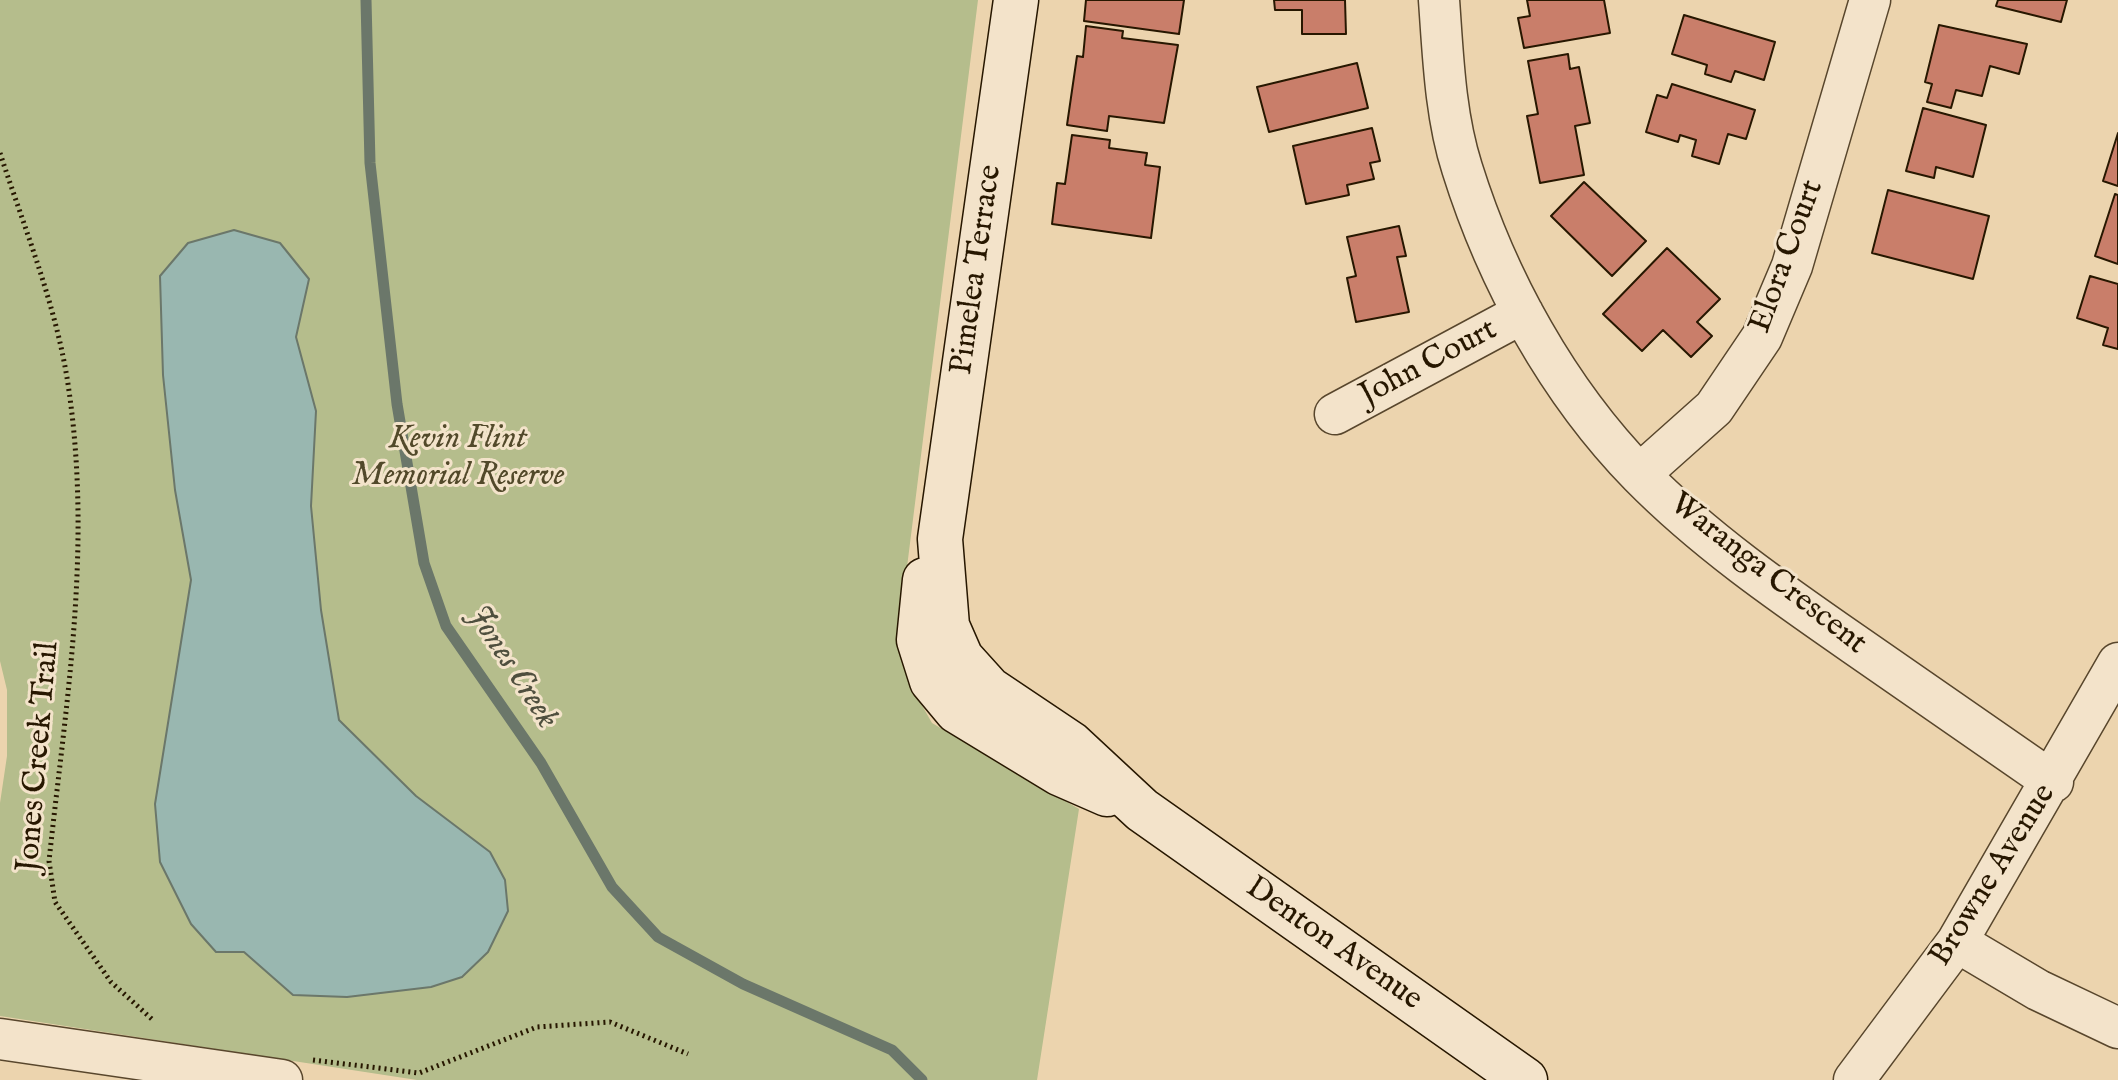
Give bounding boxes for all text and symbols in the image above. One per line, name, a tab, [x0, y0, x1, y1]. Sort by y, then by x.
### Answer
street label: Pimelea Terrace	[944, 163, 1012, 377]
street label: Elora Court	[1743, 175, 1833, 339]
street label: John Court	[1354, 312, 1504, 416]
park label: Kevin Flint Memorial Reserve	[352, 421, 564, 496]
street label: Waranga Crescent	[1661, 486, 1873, 664]
water label: Jones Creek	[456, 599, 566, 737]
street label: Jones Creek Trail	[11, 640, 69, 874]
street label: Browne Avenue	[1923, 778, 2065, 974]
street label: Denton Avenue	[1237, 870, 1429, 1020]

